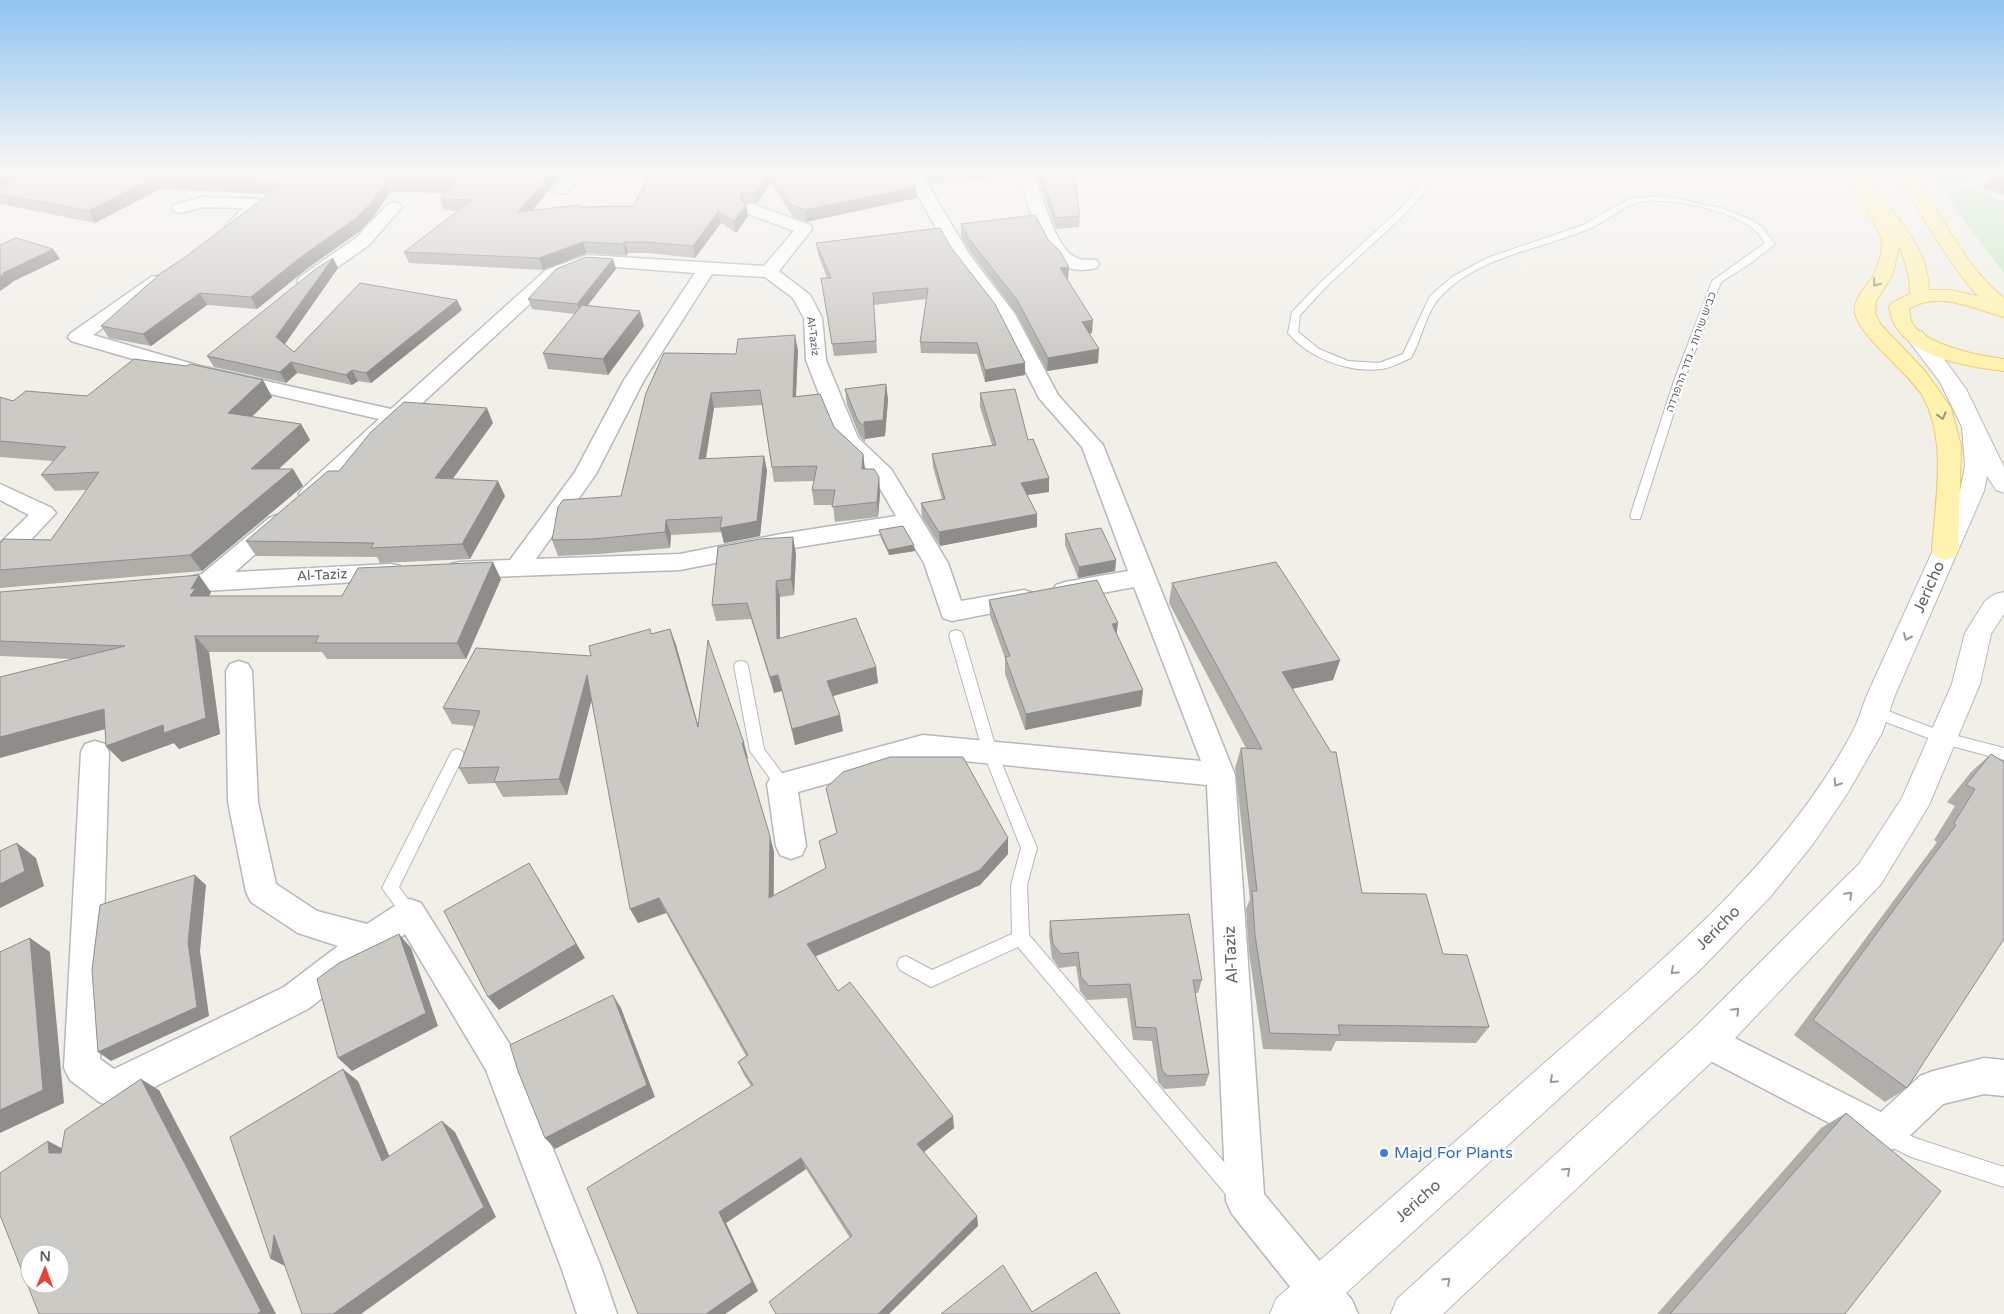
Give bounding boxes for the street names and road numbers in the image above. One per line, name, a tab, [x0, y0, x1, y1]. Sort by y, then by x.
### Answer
street label: כביש שירות - גדר ההפרדה	[1663, 290, 1719, 414]
street label: Al-Taziz	[804, 315, 822, 357]
street label: Jericho	[1909, 558, 1949, 616]
street label: Al-Taziz	[296, 565, 348, 585]
street label: Jericho	[1692, 902, 1744, 954]
street label: Al-Taziz	[1220, 926, 1242, 984]
street label: Jericho	[1391, 1175, 1445, 1227]

